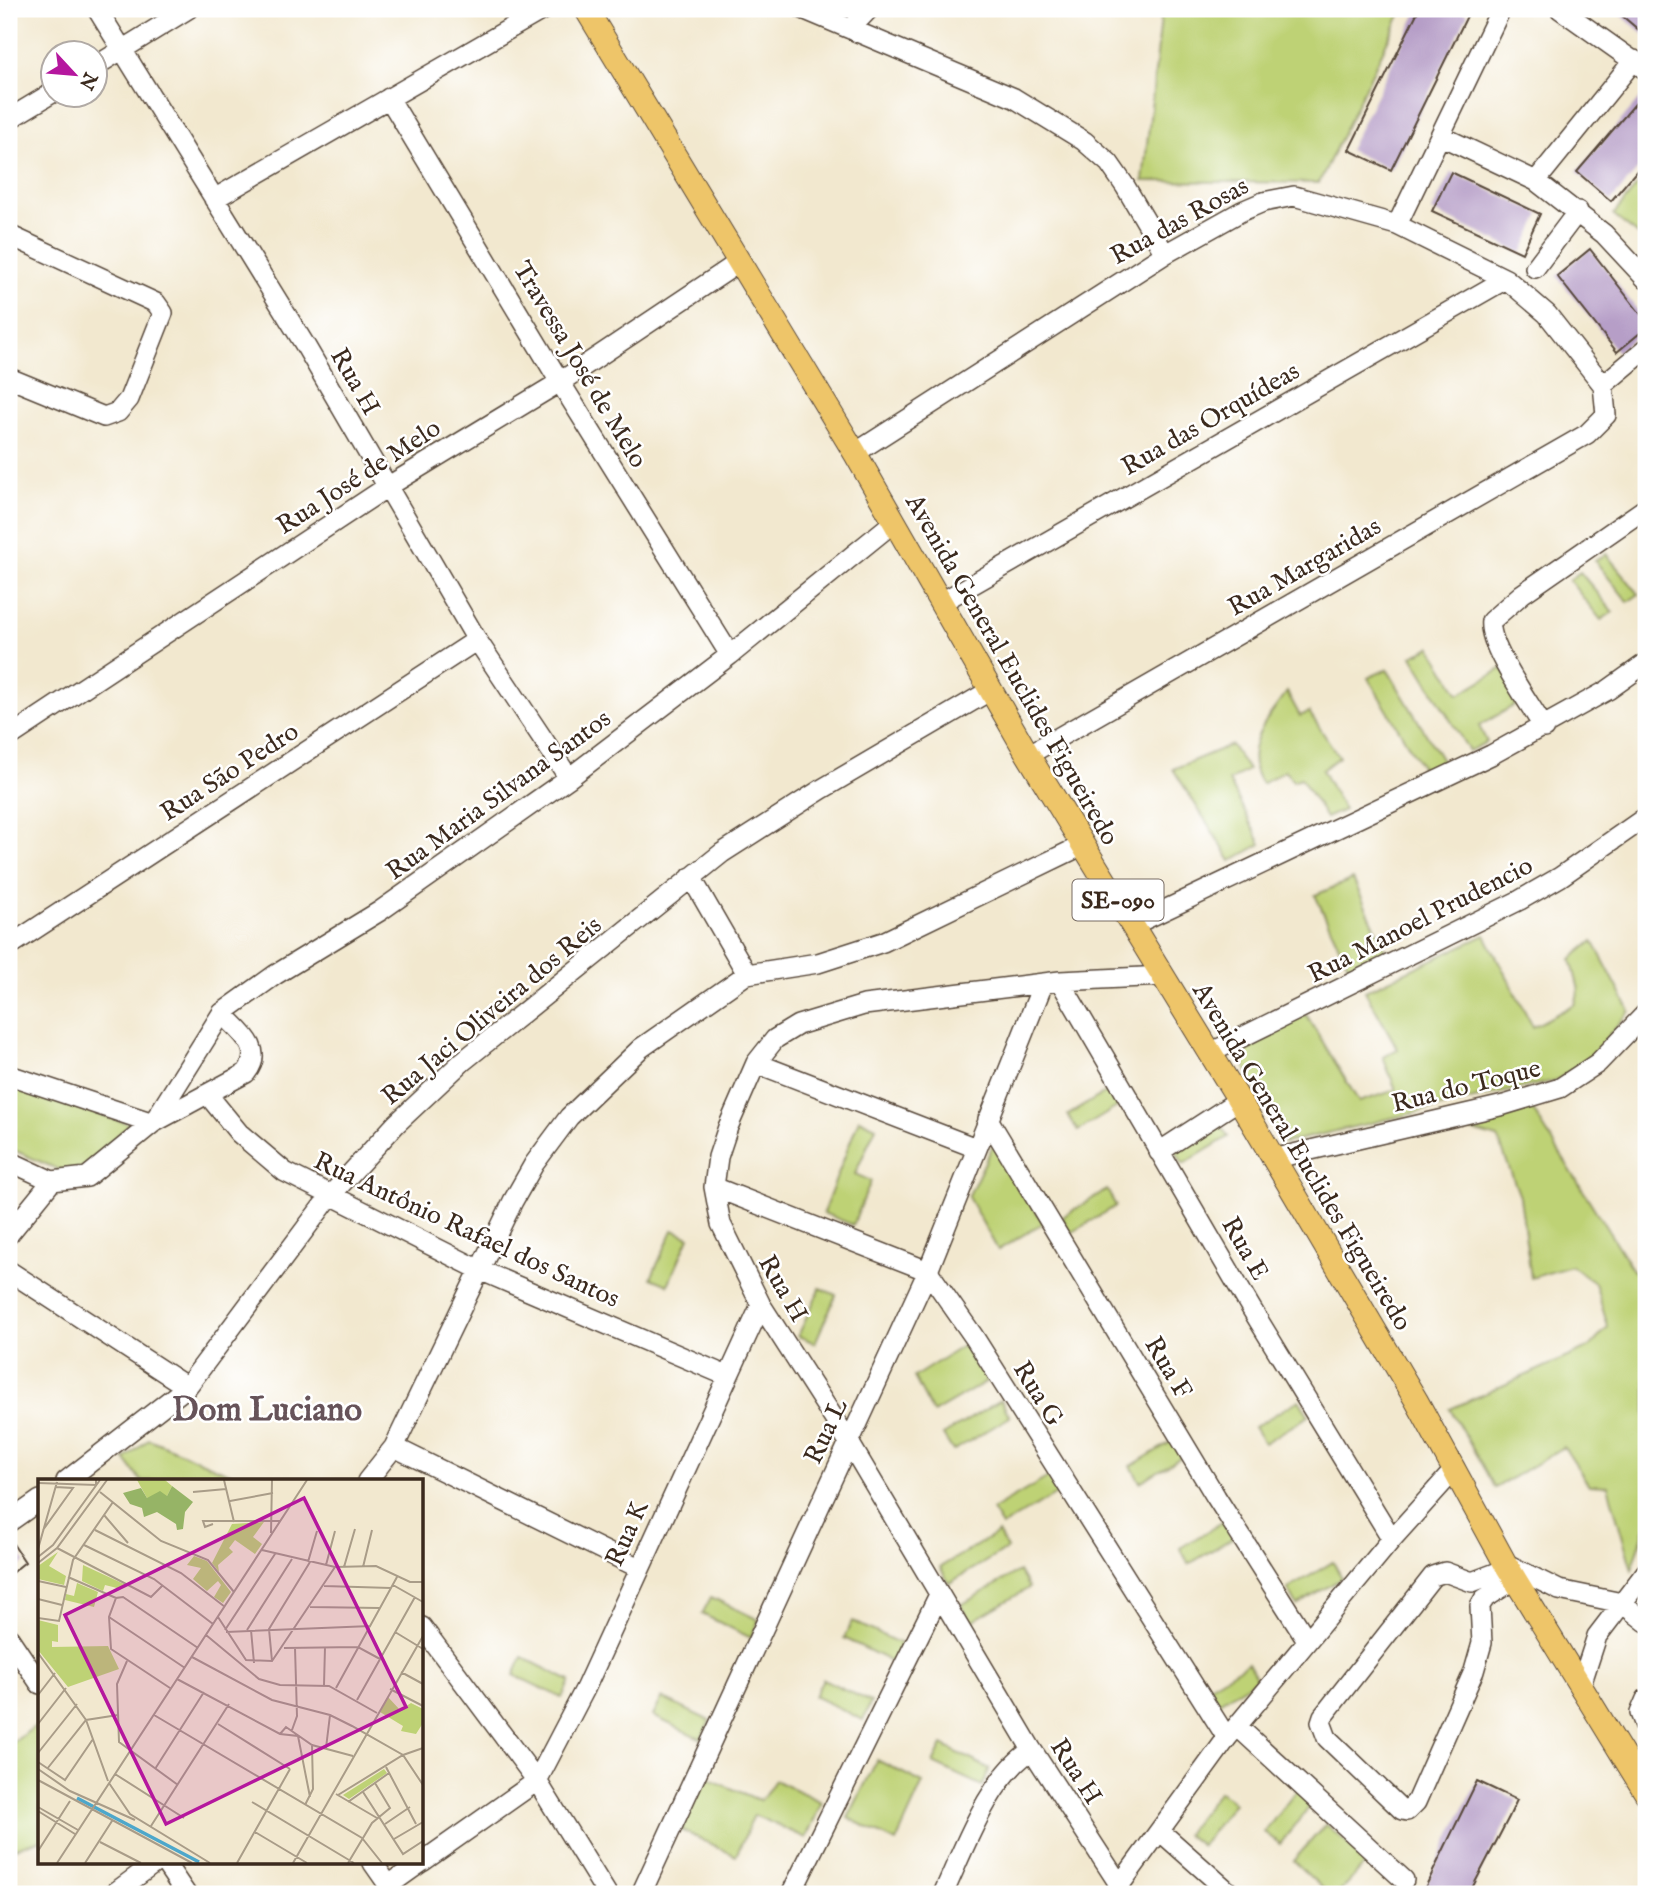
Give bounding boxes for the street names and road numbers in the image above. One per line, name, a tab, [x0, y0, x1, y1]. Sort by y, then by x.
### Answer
street label: Rua das Rosas	[1105, 170, 1255, 273]
street label: Travessa José de Melo	[505, 255, 654, 474]
street label: Rua H	[322, 342, 387, 421]
street label: Rua das Orquídeas	[1116, 355, 1306, 484]
street label: Rua José de Melo	[270, 412, 447, 543]
street label: Avenida General Euclides Figueiredo	[897, 487, 1126, 851]
street label: Rua Margaridas	[1222, 510, 1387, 624]
street label: Rua Maria Silvana Santos	[380, 703, 618, 888]
street label: Rua São Pedro	[154, 715, 305, 829]
street label: Rua Manoel Prudencio	[1303, 849, 1539, 991]
road number: SE-090	[1072, 880, 1164, 920]
street label: Rua Jaci Oliveira dos Reis	[375, 909, 609, 1113]
street label: Avenida General Euclides Figueiredo	[1184, 976, 1419, 1337]
street label: Rua do Toque	[1388, 1052, 1544, 1121]
street label: Rua Antônio Rafael dos Santos	[308, 1145, 625, 1316]
street label: Rua E	[1213, 1211, 1276, 1286]
street label: Rua H	[750, 1249, 815, 1328]
street label: Rua F	[1136, 1331, 1199, 1405]
street label: Rua G	[1005, 1355, 1071, 1433]
street label: Rua L	[797, 1393, 856, 1470]
street label: Rua K	[598, 1494, 657, 1572]
street label: Rua H	[1042, 1732, 1109, 1811]

